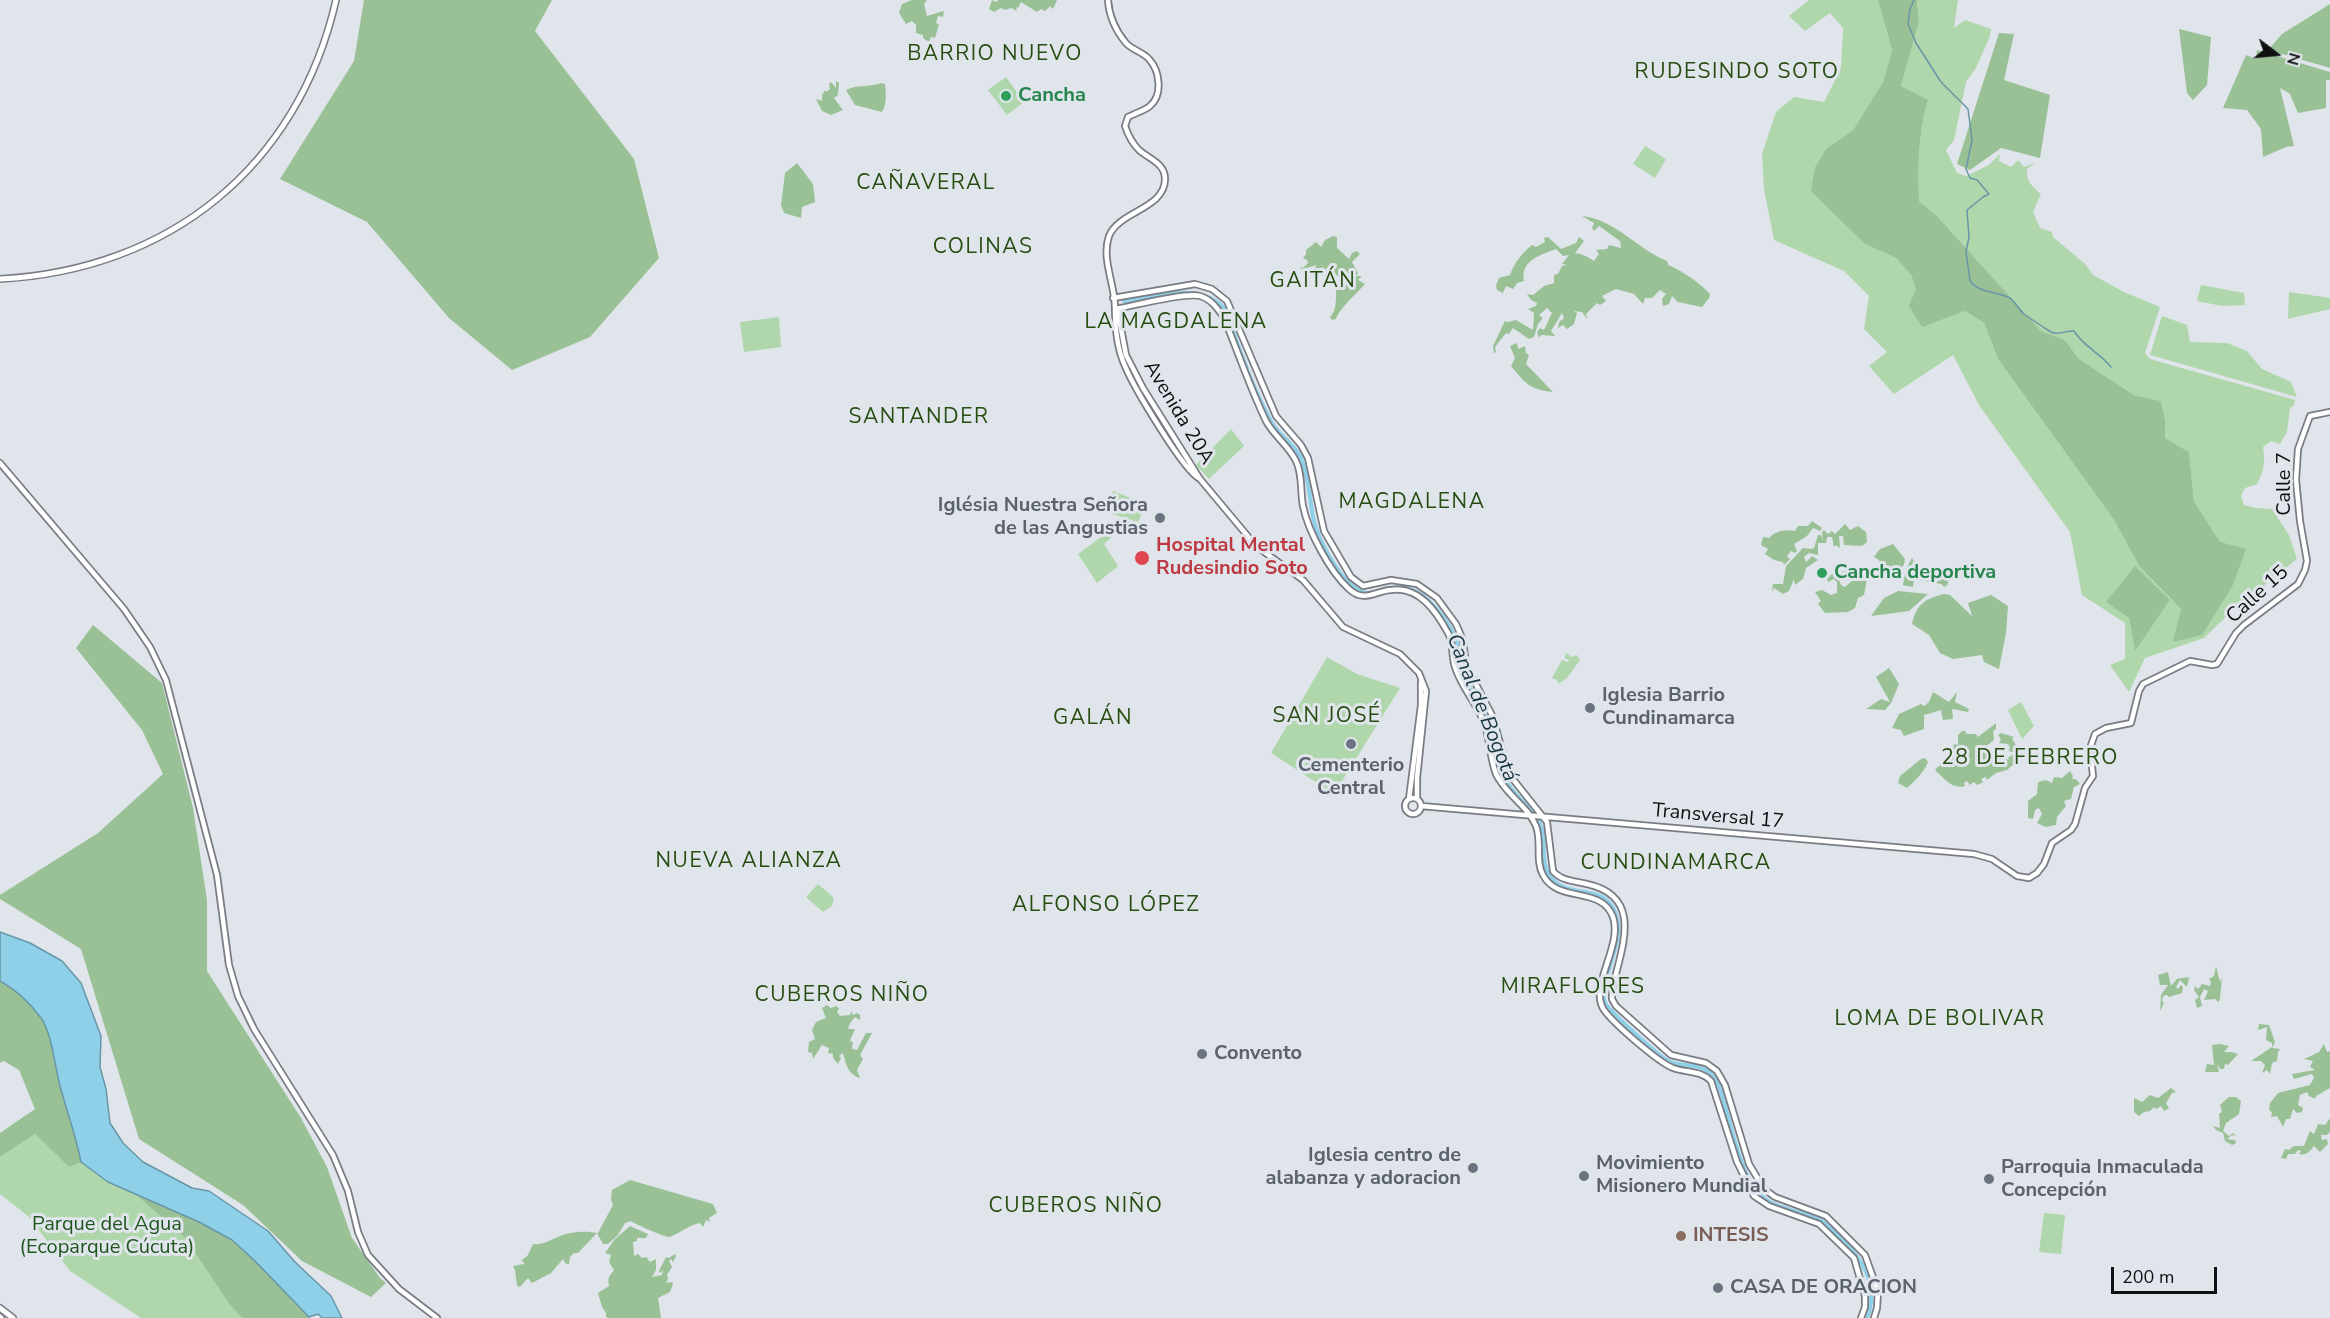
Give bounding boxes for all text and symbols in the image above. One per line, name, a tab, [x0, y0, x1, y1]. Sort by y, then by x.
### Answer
north arrow	[2246, 24, 2306, 84]
district label: BARRIO NUEVO	[907, 42, 1083, 68]
text: N	[2281, 50, 2306, 68]
district label: RUDESINDO SOTO	[1635, 60, 1839, 86]
place label: Cancha	[1018, 84, 1086, 108]
marker: Cancha	[999, 89, 1013, 103]
district label: CAÑAVERAL	[856, 171, 996, 197]
district label: COLINAS	[933, 235, 1033, 261]
district label: GAITÁN	[1270, 269, 1356, 295]
district label: LA MAGDALENA	[1084, 310, 1268, 336]
street label: Avenida 20A	[1138, 357, 1218, 469]
district label: SANTANDER	[849, 405, 989, 431]
street label: Calle 7	[2273, 452, 2297, 516]
district label: MAGDALENA	[1339, 490, 1485, 516]
place label: Iglésia Nuestra Señora de las Angustias	[938, 494, 1148, 541]
marker: Iglésia Nuestra Señora de las Angustias	[1153, 511, 1167, 525]
place label: Hospital Mental Rudesindio Soto	[1156, 534, 1308, 581]
marker: Hospital Mental Rudesindio Soto	[1133, 549, 1151, 567]
place label: Cancha deportiva	[1834, 561, 1996, 585]
street label: Calle 15	[2222, 561, 2294, 629]
marker: Cancha deportiva	[1815, 566, 1829, 580]
water label: Canal de Bogotá	[1440, 631, 1522, 785]
place label: Iglesia Barrio Cundinamarca	[1602, 684, 1735, 731]
marker: Iglesia Barrio Cundinamarca	[1583, 701, 1597, 715]
district label: SAN JOSÉ	[1272, 704, 1382, 730]
district label: GALÁN	[1053, 706, 1133, 732]
marker: Cementerio Central	[1344, 737, 1358, 751]
district label: 28 DE FEBRERO	[1941, 746, 2119, 772]
place label: Cementerio Central	[1298, 754, 1404, 801]
street label: Transversal 17	[1651, 799, 1785, 835]
district label: NUEVA ALIANZA	[656, 849, 842, 875]
district label: CUNDINAMARCA	[1580, 851, 1772, 877]
district label: ALFONSO LÓPEZ	[1012, 893, 1200, 919]
district label: MIRAFLORES	[1501, 975, 1645, 1001]
district label: CUBEROS NIÑO	[755, 983, 929, 1009]
district label: LOMA DE BOLIVAR	[1835, 1007, 2045, 1033]
place label: Convento	[1214, 1042, 1302, 1066]
marker: Convento	[1195, 1047, 1209, 1061]
place label: Iglesia centro de alabanza y adoracion	[1266, 1144, 1461, 1191]
place label: Movimiento Misionero Mundial	[1596, 1152, 1767, 1199]
place label: Parroquia Inmaculada Concepción	[2001, 1156, 2204, 1203]
marker: Iglesia centro de alabanza y adoracion	[1466, 1161, 1480, 1175]
marker: Movimiento Misionero Mundial	[1577, 1169, 1591, 1183]
marker: Parroquia Inmaculada Concepción	[1982, 1172, 1996, 1186]
district label: CUBEROS NIÑO	[989, 1194, 1163, 1220]
park label: Parque del Agua (Ecoparque Cúcuta)	[20, 1213, 194, 1260]
place label: INTESIS	[1693, 1224, 1769, 1248]
marker: INTESIS	[1674, 1229, 1688, 1243]
scale bar	[2114, 1255, 2220, 1293]
text: 200 m	[2122, 1265, 2174, 1289]
place label: CASA DE ORACION	[1730, 1276, 1917, 1300]
marker: CASA DE ORACION	[1711, 1281, 1725, 1295]

